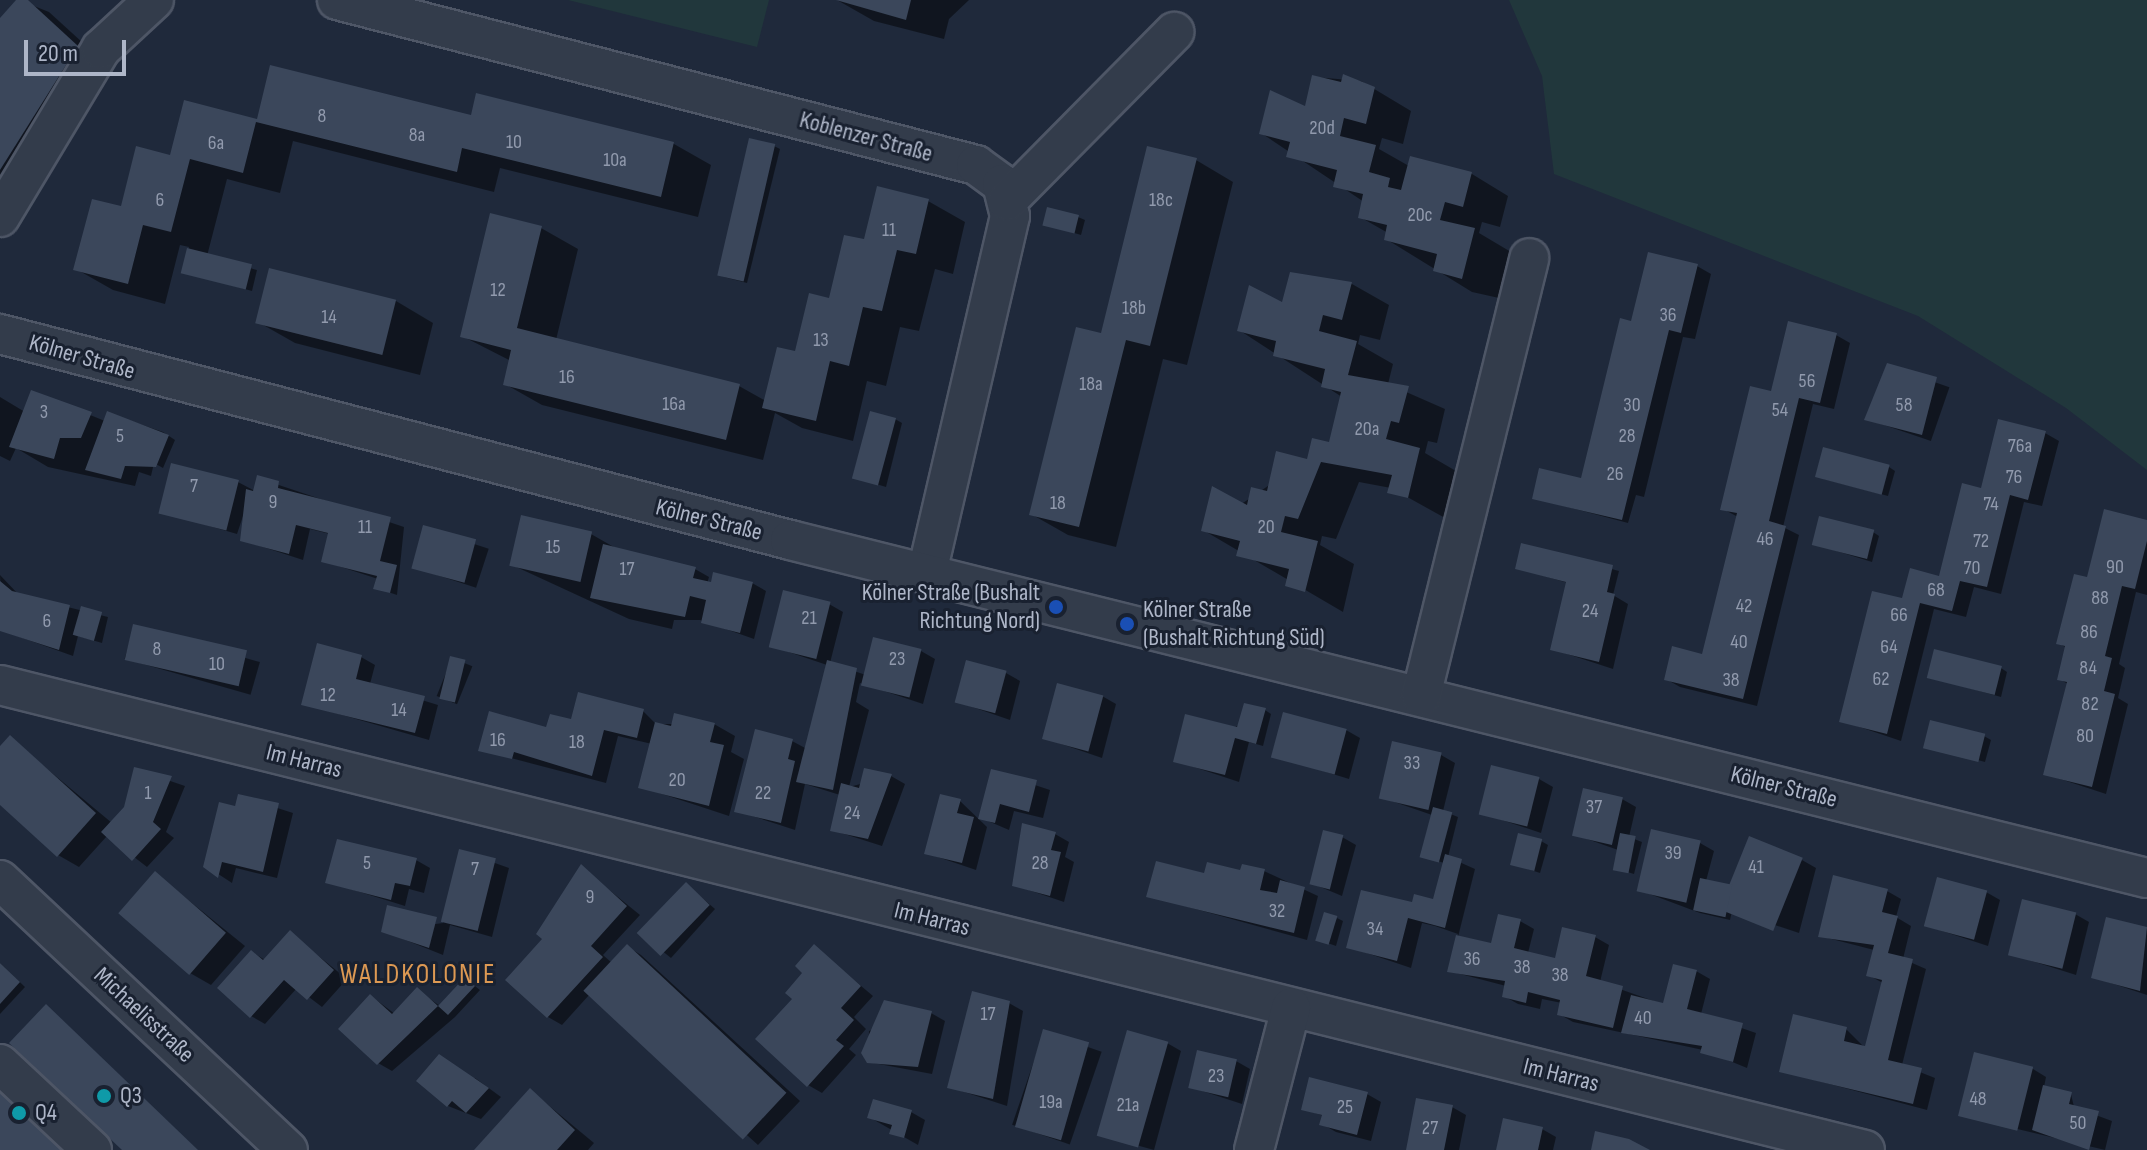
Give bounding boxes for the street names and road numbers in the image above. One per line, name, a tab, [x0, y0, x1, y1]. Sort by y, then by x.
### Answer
street label: Koblenzer Straße	[796, 105, 936, 169]
street label: Kölner Straße	[26, 328, 138, 386]
street label: Kölner Straße	[653, 493, 765, 547]
street label: Im Harras	[263, 738, 345, 784]
street label: Kölner Straße	[1728, 760, 1840, 814]
street label: Im Harras	[891, 896, 973, 942]
street label: Michaelisstraße	[88, 961, 200, 1069]
street label: Im Harras	[1520, 1052, 1602, 1098]

